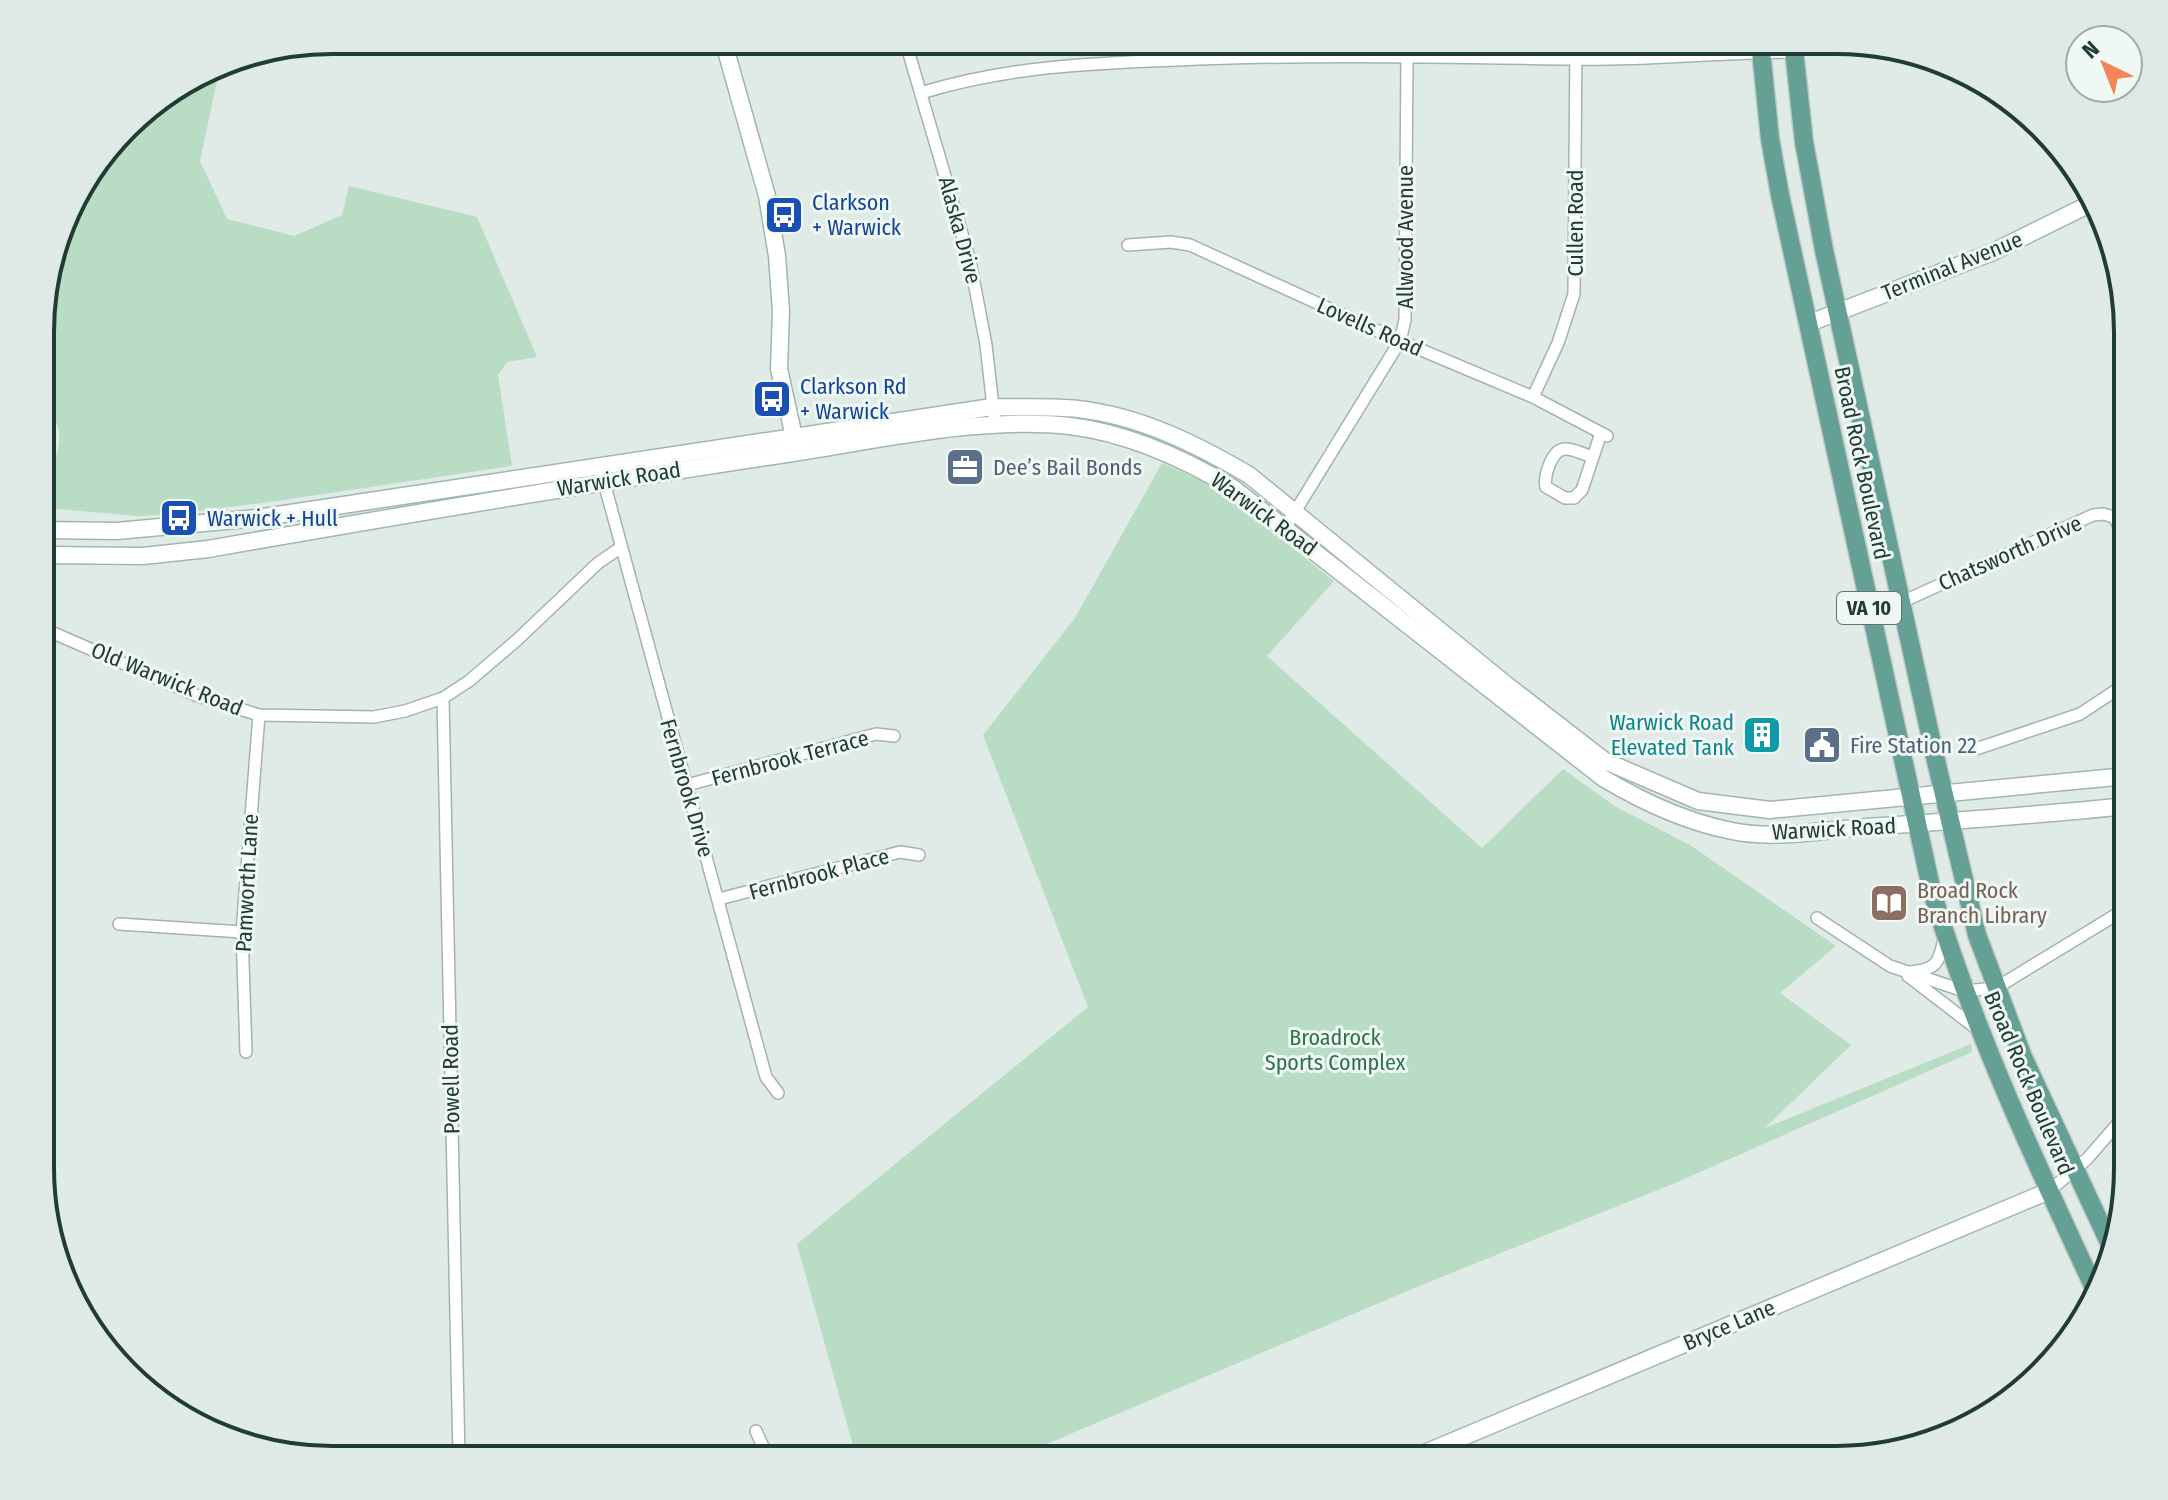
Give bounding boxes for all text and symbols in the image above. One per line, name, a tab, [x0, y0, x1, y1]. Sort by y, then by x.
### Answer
north arrow	[2064, 24, 2144, 104]
text: N	[2077, 35, 2105, 64]
street label: Allwood Avenue	[1392, 165, 1419, 309]
street label: Cullen Road	[1562, 169, 1589, 277]
street label: Alaska Drive	[933, 174, 987, 286]
place label: Clarkson + Warwick	[812, 189, 902, 241]
bus stop icon: Clarkson + Warwick	[763, 194, 805, 236]
street label: Terminal Avenue	[1878, 226, 2026, 306]
street label: Lovells Road	[1313, 292, 1427, 362]
street label: Broad Rock Boulevard	[1828, 364, 1896, 562]
place label: Clarkson Rd + Warwick	[800, 373, 906, 425]
bus stop icon: Clarkson Rd + Warwick	[751, 378, 793, 420]
office icon: Dee’s Bail Bonds	[944, 446, 986, 488]
place label: Dee’s Bail Bonds	[993, 454, 1142, 481]
street label: Warwick Road	[555, 456, 683, 502]
street label: Warwick Road	[1206, 466, 1322, 562]
bus stop icon: Warwick + Hull	[158, 497, 200, 539]
place label: Warwick + Hull	[207, 505, 338, 532]
street label: Chatsworth Drive	[1934, 509, 2086, 597]
road number: VA 10	[1837, 592, 1901, 624]
street label: Old Warwick Road	[87, 636, 247, 722]
place label: Warwick Road Elevated Tank	[1609, 709, 1735, 761]
building icon: Warwick Road Elevated Tank	[1741, 714, 1783, 756]
street label: Fernbrook Drive	[654, 716, 720, 860]
street label: Fernbrook Terrace	[708, 724, 872, 792]
public building icon: Fire Station 22	[1801, 724, 1843, 766]
place label: Fire Station 22	[1850, 732, 1977, 759]
street label: Warwick Road	[1771, 812, 1897, 846]
street label: Pamworth Lane	[230, 813, 264, 953]
street label: Fernbrook Place	[746, 842, 892, 906]
place label: Broad Rock Branch Library	[1917, 877, 2047, 929]
library icon: Broad Rock Branch Library	[1868, 882, 1910, 924]
street label: Broad Rock Boulevard	[1978, 987, 2080, 1179]
street label: Powell Road	[437, 1024, 465, 1134]
park label: Broadrock Sports Complex	[1265, 1024, 1406, 1076]
street label: Bryce Lane	[1679, 1294, 1779, 1356]

